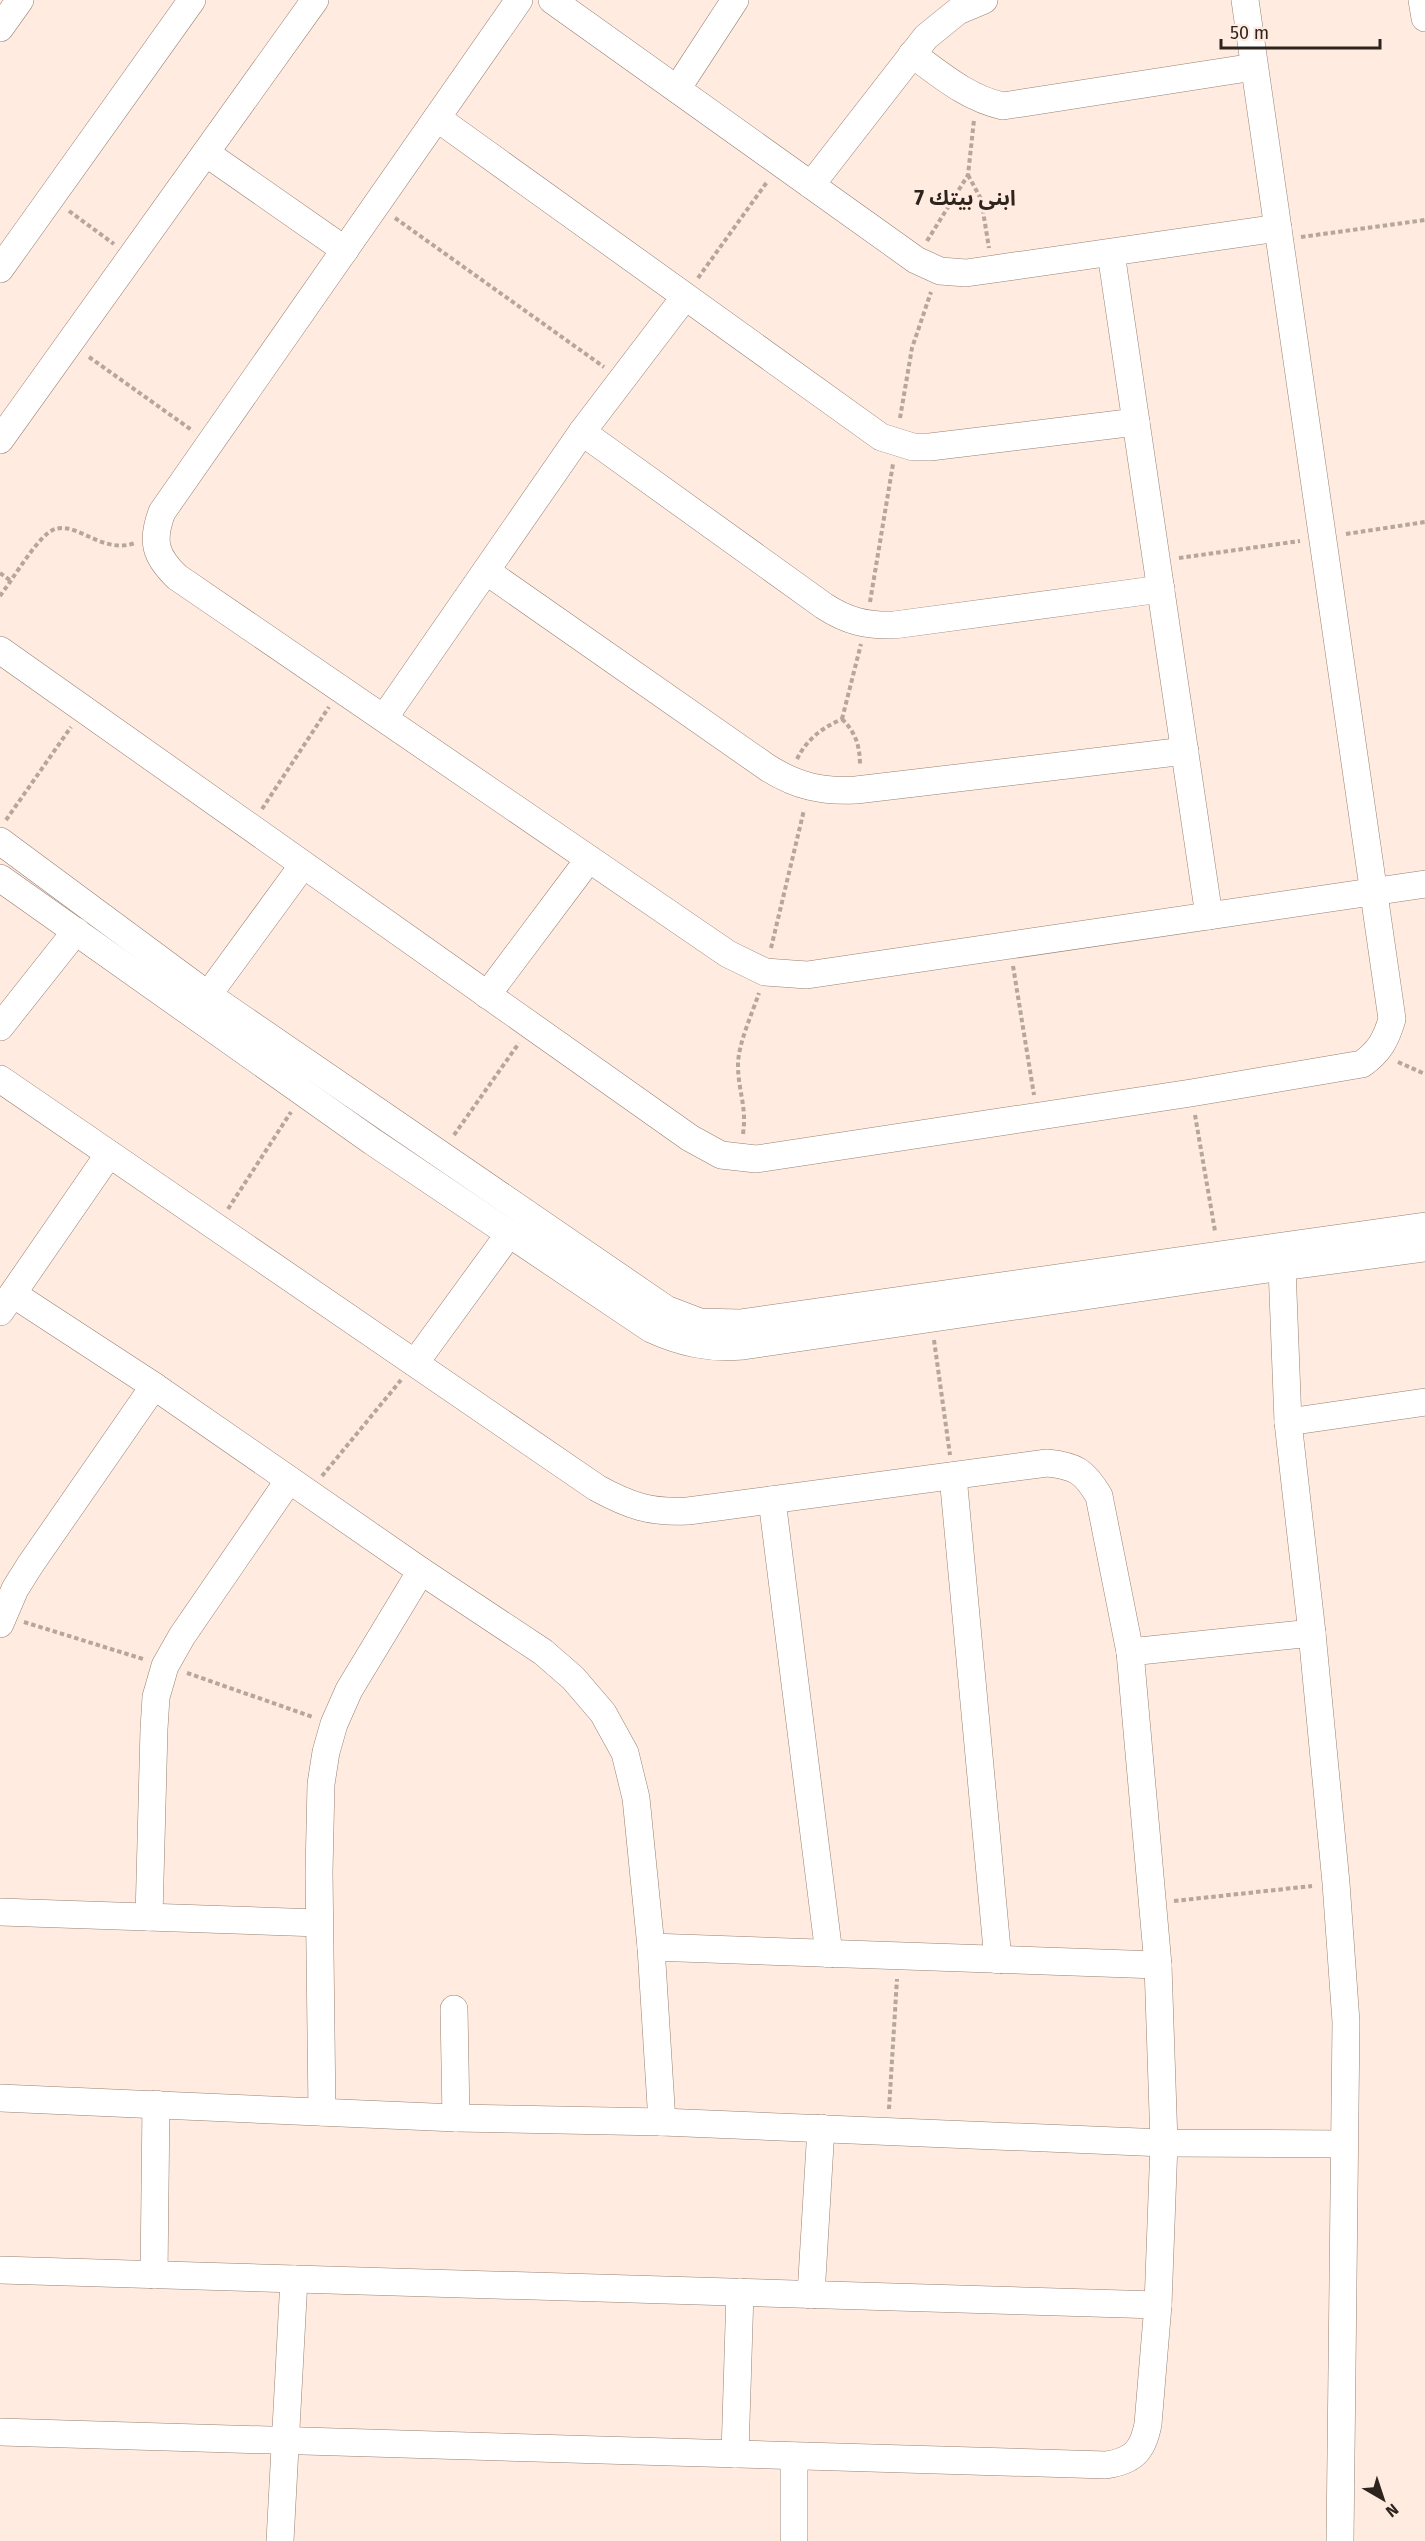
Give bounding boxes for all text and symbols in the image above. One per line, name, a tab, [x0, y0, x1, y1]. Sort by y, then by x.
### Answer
scale bar	[1221, 12, 1380, 50]
text: 50 m	[1230, 22, 1269, 44]
district label: ابنى بيتك 7	[914, 185, 1016, 211]
north arrow	[1353, 2469, 1413, 2529]
text: N	[1382, 2500, 1402, 2521]

